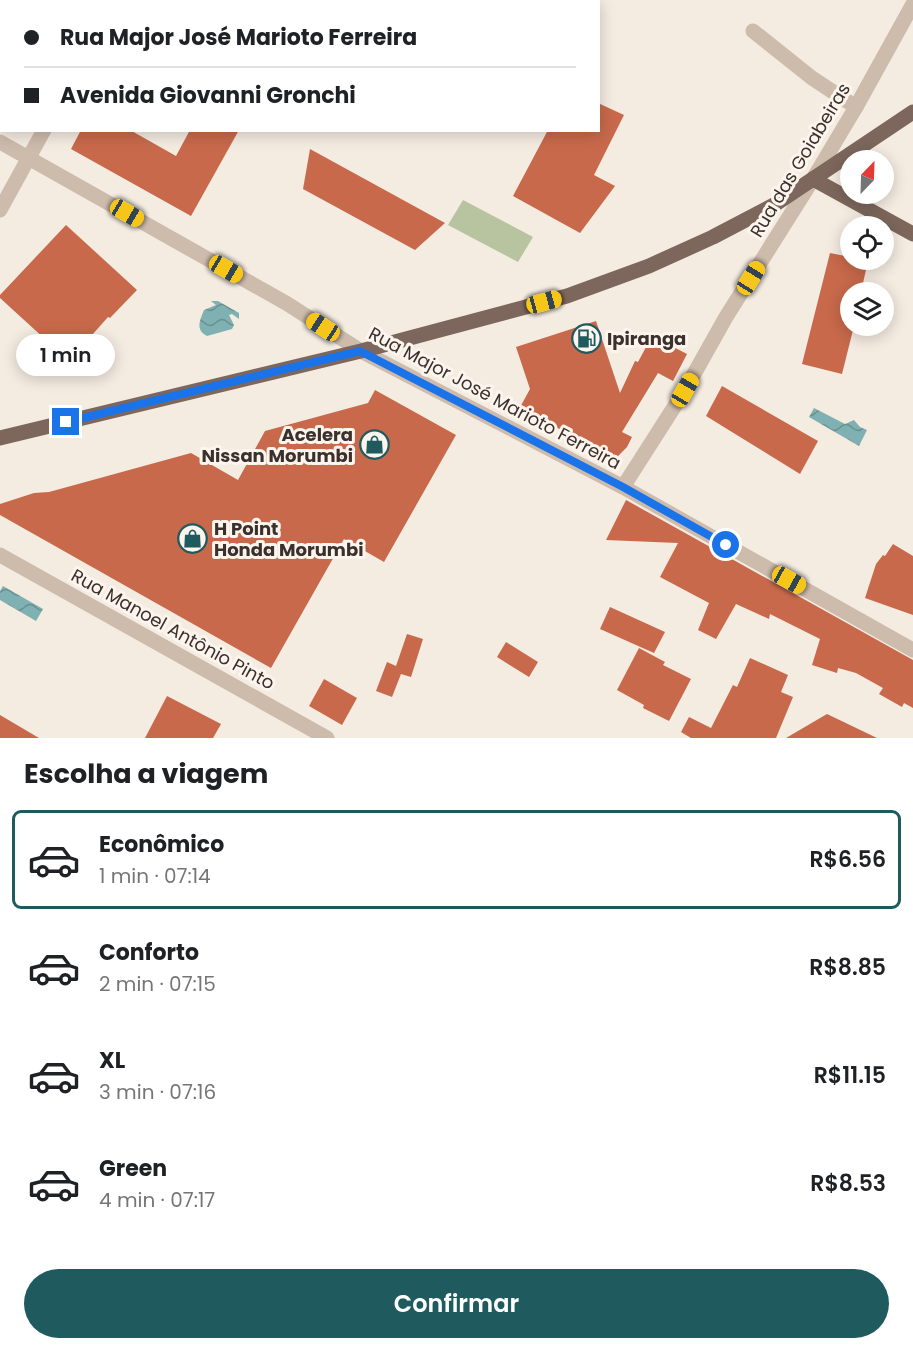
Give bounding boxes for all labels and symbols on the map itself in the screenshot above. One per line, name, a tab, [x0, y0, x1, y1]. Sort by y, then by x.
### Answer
street label: Rua das Goiabeiras	[744, 78, 856, 242]
north arrow	[840, 150, 894, 204]
car	[107, 196, 147, 230]
car	[206, 252, 246, 286]
car	[734, 258, 768, 298]
car	[524, 289, 564, 315]
car	[303, 310, 343, 344]
street label: Rua Major José Marioto Ferreira	[364, 321, 626, 475]
fuel station icon: Ipiranga	[570, 322, 602, 354]
place label: Ipiranga	[607, 326, 686, 351]
callout: 1 min	[16, 335, 116, 377]
car	[668, 370, 702, 410]
route end	[52, 408, 79, 435]
place label: Acelera Nissan Morumbi	[201, 422, 353, 468]
shop icon: Acelera Nissan Morumbi	[358, 428, 390, 460]
place label: H Point Honda Morumbi	[214, 516, 363, 562]
shop icon: H Point Honda Morumbi	[177, 522, 209, 554]
route start	[712, 531, 739, 558]
street label: Rua Manoel Antônio Pinto	[67, 563, 279, 695]
car	[769, 563, 809, 597]

